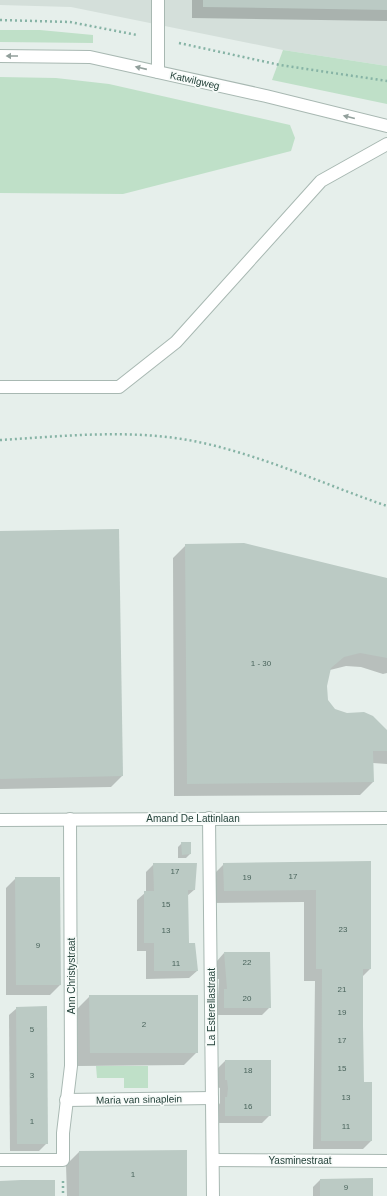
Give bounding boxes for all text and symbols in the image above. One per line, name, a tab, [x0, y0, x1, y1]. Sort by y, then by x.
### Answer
one-way arrow	[5, 53, 18, 59]
one-way arrow	[135, 65, 147, 71]
street label: Katwilgweg	[169, 69, 221, 92]
one-way arrow	[343, 113, 355, 119]
house number: 1 - 30	[251, 659, 272, 668]
street label: Amand De Lattinlaan	[146, 813, 240, 824]
house number: 17	[171, 867, 180, 876]
house number: 17	[289, 872, 298, 881]
house number: 19	[243, 873, 252, 882]
house number: 15	[162, 900, 171, 909]
house number: 23	[339, 925, 348, 934]
house number: 13	[162, 926, 171, 935]
street label: Ann Christystraat	[66, 937, 77, 1014]
house number: 9	[36, 941, 41, 950]
house number: 22	[243, 958, 252, 967]
house number: 11	[172, 959, 181, 968]
street label: La Esterellastraat	[206, 968, 217, 1046]
house number: 21	[338, 985, 347, 994]
house number: 20	[243, 994, 252, 1003]
house number: 19	[338, 1008, 347, 1017]
house number: 2	[142, 1020, 147, 1029]
house number: 5	[30, 1025, 35, 1034]
house number: 17	[338, 1036, 347, 1045]
house number: 15	[338, 1064, 347, 1073]
house number: 18	[244, 1066, 253, 1075]
house number: 3	[30, 1071, 35, 1080]
street label: Maria van sinaplein	[96, 1093, 182, 1106]
house number: 13	[342, 1093, 351, 1102]
house number: 16	[244, 1102, 253, 1111]
house number: 1	[30, 1117, 35, 1126]
house number: 11	[342, 1122, 351, 1131]
street label: Yasminestraat	[268, 1155, 332, 1166]
house number: 1	[131, 1170, 136, 1179]
house number: 9	[344, 1183, 349, 1192]

